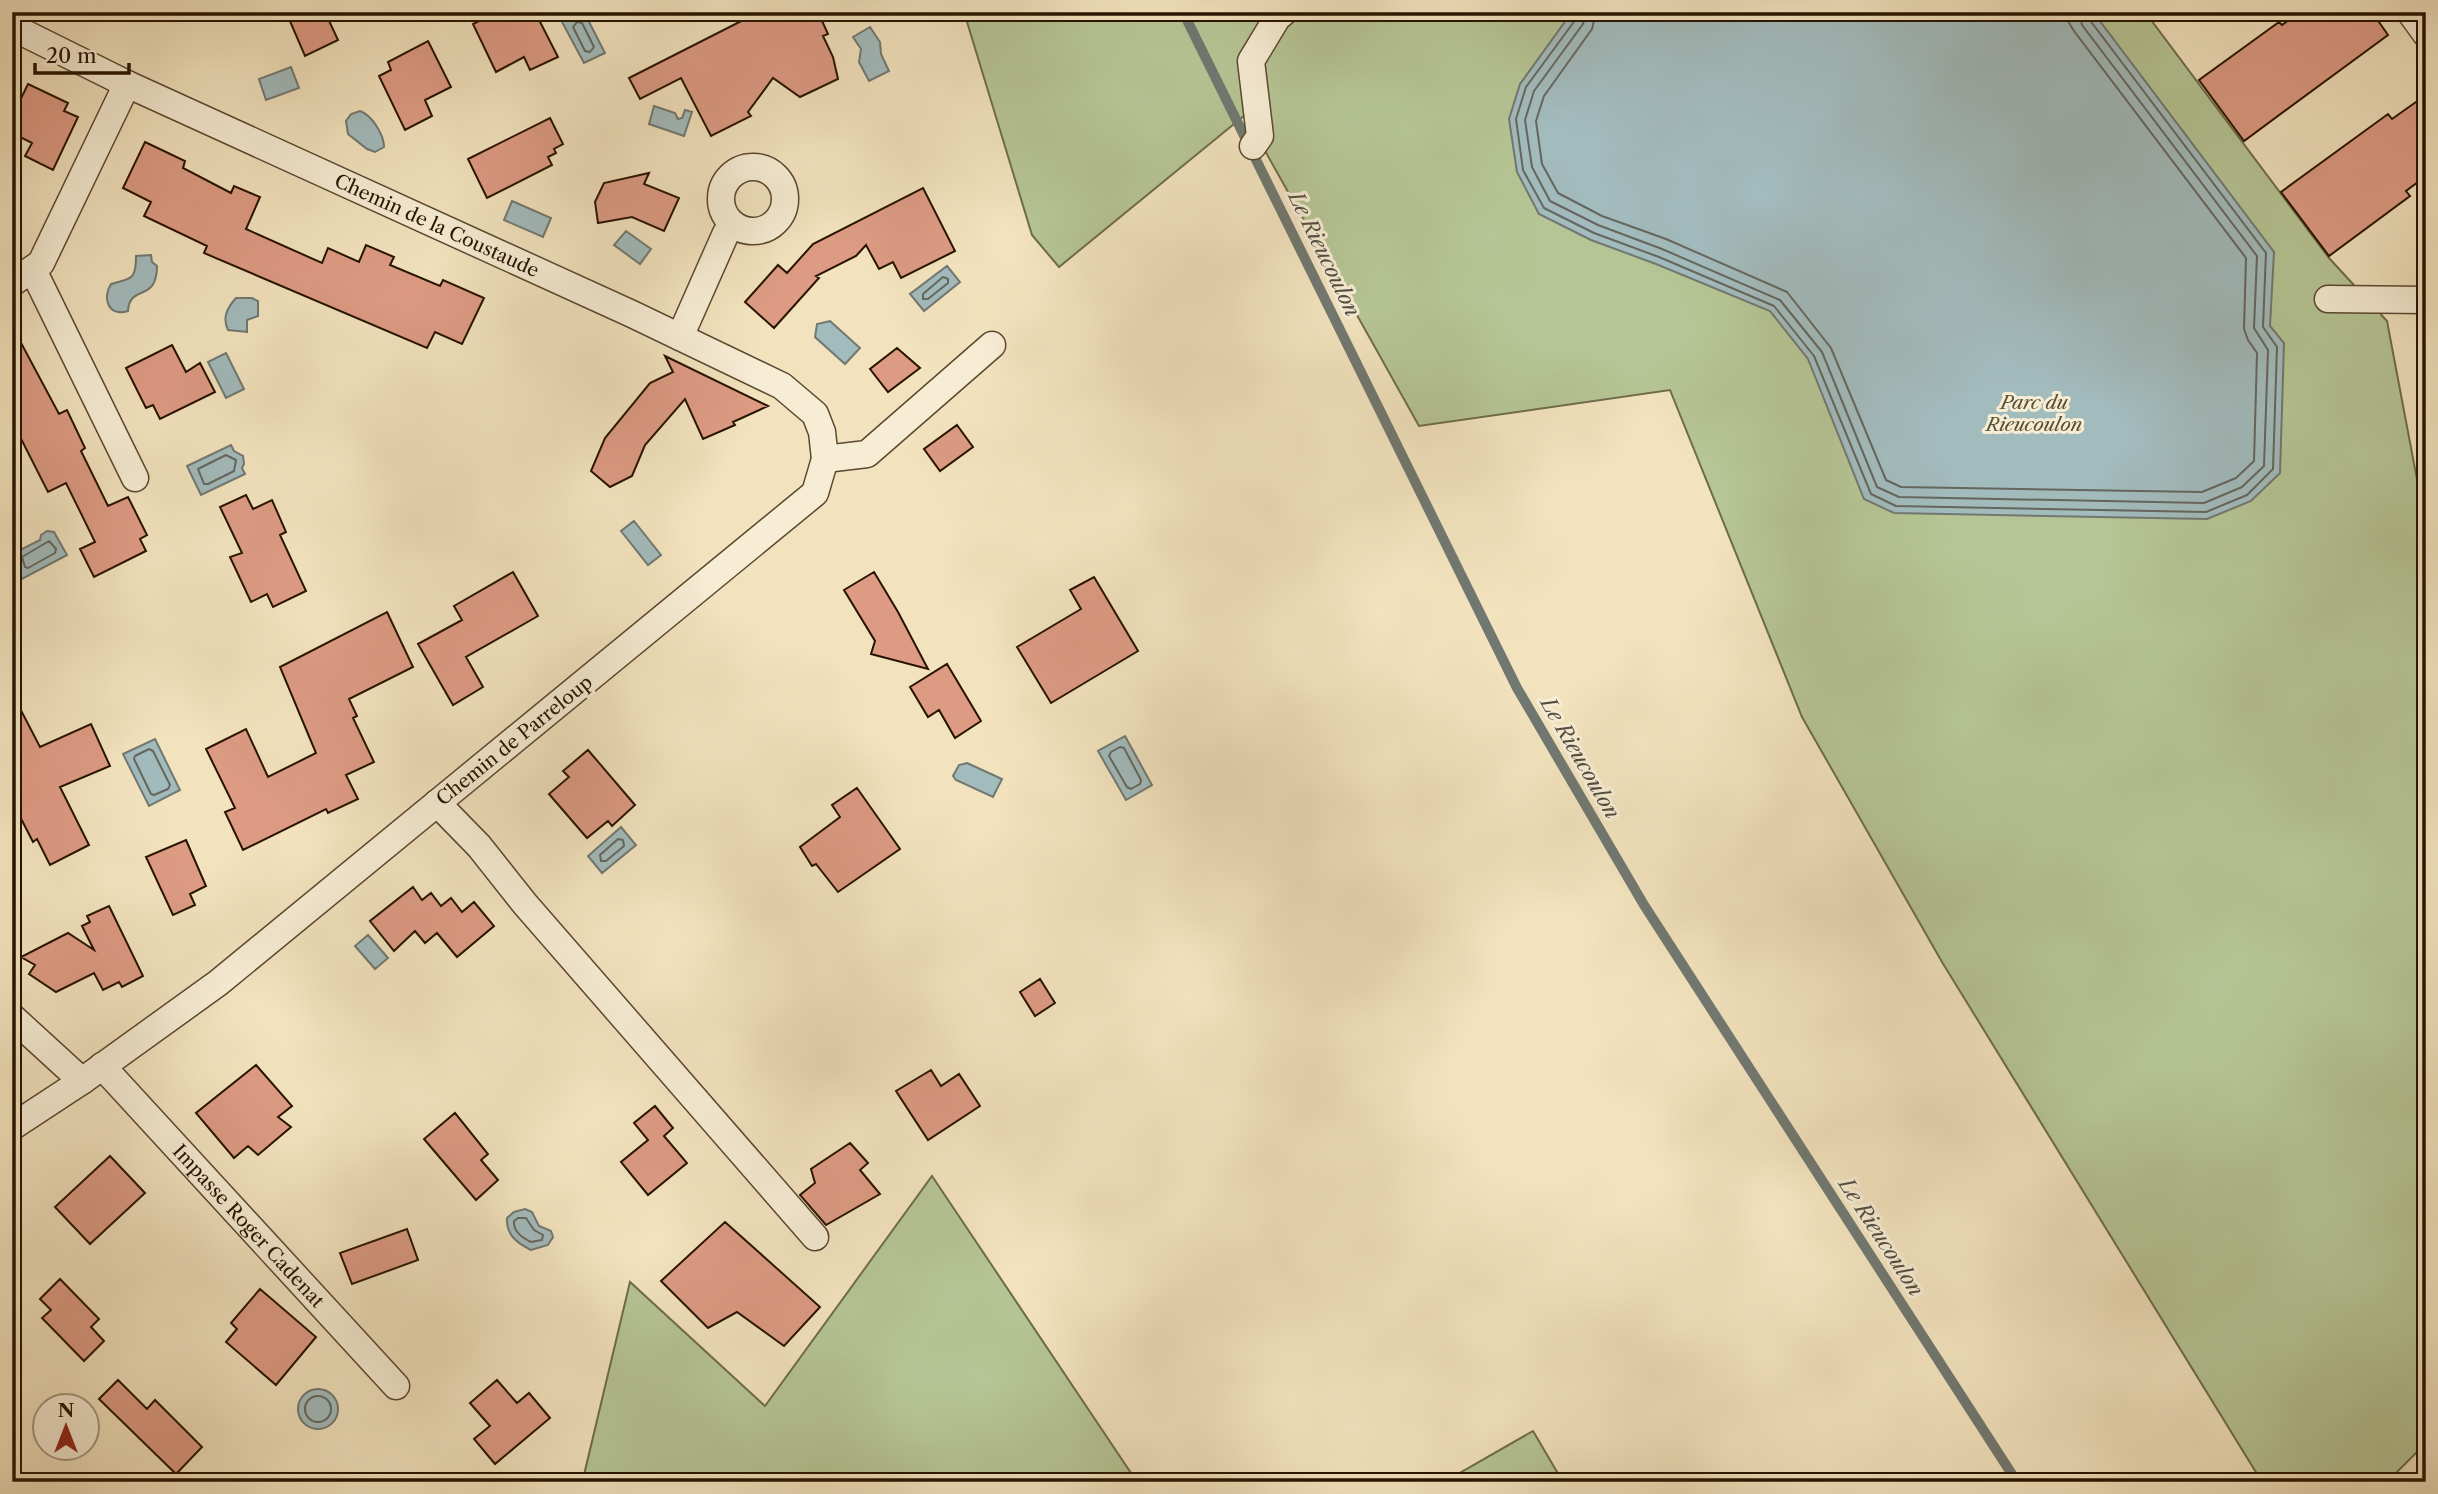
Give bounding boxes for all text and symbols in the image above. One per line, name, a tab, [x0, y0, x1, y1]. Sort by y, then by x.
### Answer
scale bar	[35, 32, 130, 76]
text: 20 m	[46, 43, 97, 68]
street label: Chemin de la Coustaude	[331, 169, 543, 282]
water label: Le Rieucoulon	[1283, 185, 1366, 320]
park label: Parc du Rieucoulon	[1984, 391, 2082, 436]
street label: Chemin de Parreloup	[432, 670, 597, 810]
water label: Le Rieucoulon	[1535, 691, 1625, 823]
street label: Impasse Roger Cadenat	[168, 1140, 329, 1313]
water label: Le Rieucoulon	[1833, 1171, 1929, 1301]
north arrow	[32, 1392, 102, 1462]
text: N	[58, 1399, 74, 1422]

